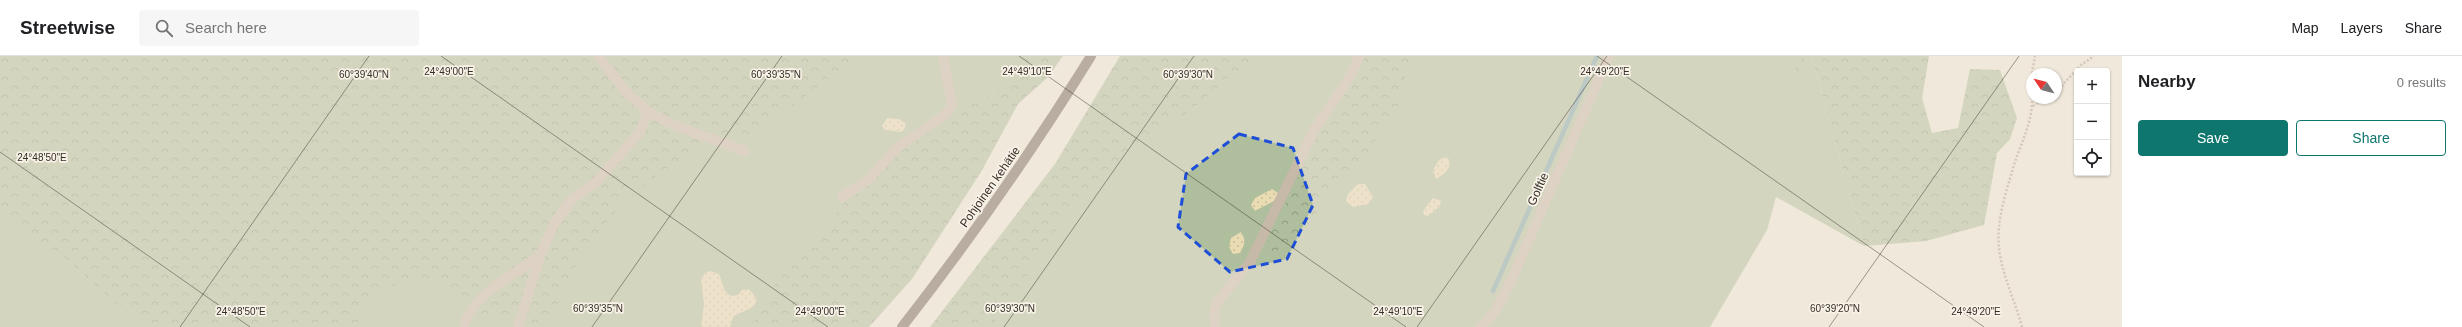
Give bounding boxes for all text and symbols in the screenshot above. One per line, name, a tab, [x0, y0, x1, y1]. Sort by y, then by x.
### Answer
search box	[139, 10, 419, 46]
text: Streetwise	[20, 17, 115, 38]
icon: search	[153, 17, 175, 39]
text: Search here	[185, 19, 267, 36]
text: Map	[2291, 20, 2319, 36]
text: Layers	[2341, 20, 2383, 36]
text: Share	[2405, 20, 2442, 36]
text: 24°49'00"E	[424, 66, 474, 77]
text: 24°49'10"E	[1002, 66, 1052, 77]
text: 24°49'20"E	[1580, 66, 1630, 77]
north arrow	[2026, 68, 2062, 104]
map controls	[2074, 68, 2110, 176]
button: +	[2074, 68, 2110, 104]
text: 60°39'40"N	[339, 69, 389, 80]
text: 60°39'35"N	[751, 69, 801, 80]
text: 60°39'30"N	[1163, 69, 1213, 80]
text: Nearby	[2138, 72, 2196, 91]
text: 0 results	[2397, 75, 2446, 90]
button: −	[2074, 104, 2110, 140]
button: Save	[2138, 120, 2288, 156]
button: Share	[2296, 120, 2446, 156]
button: locate	[2074, 140, 2110, 176]
street label: Pohjoinen kehätie	[957, 144, 1023, 230]
text: 24°48'50"E	[17, 152, 67, 163]
street label: Golftie	[1525, 170, 1552, 208]
text: 60°39'35"N	[573, 303, 623, 314]
text: 60°39'30"N	[985, 303, 1035, 314]
text: 60°39'20"N	[1810, 303, 1860, 314]
text: 24°48'50"E	[216, 306, 266, 317]
text: 24°49'00"E	[795, 306, 845, 317]
text: 24°49'10"E	[1373, 306, 1423, 317]
text: 24°49'20"E	[1951, 306, 2001, 317]

